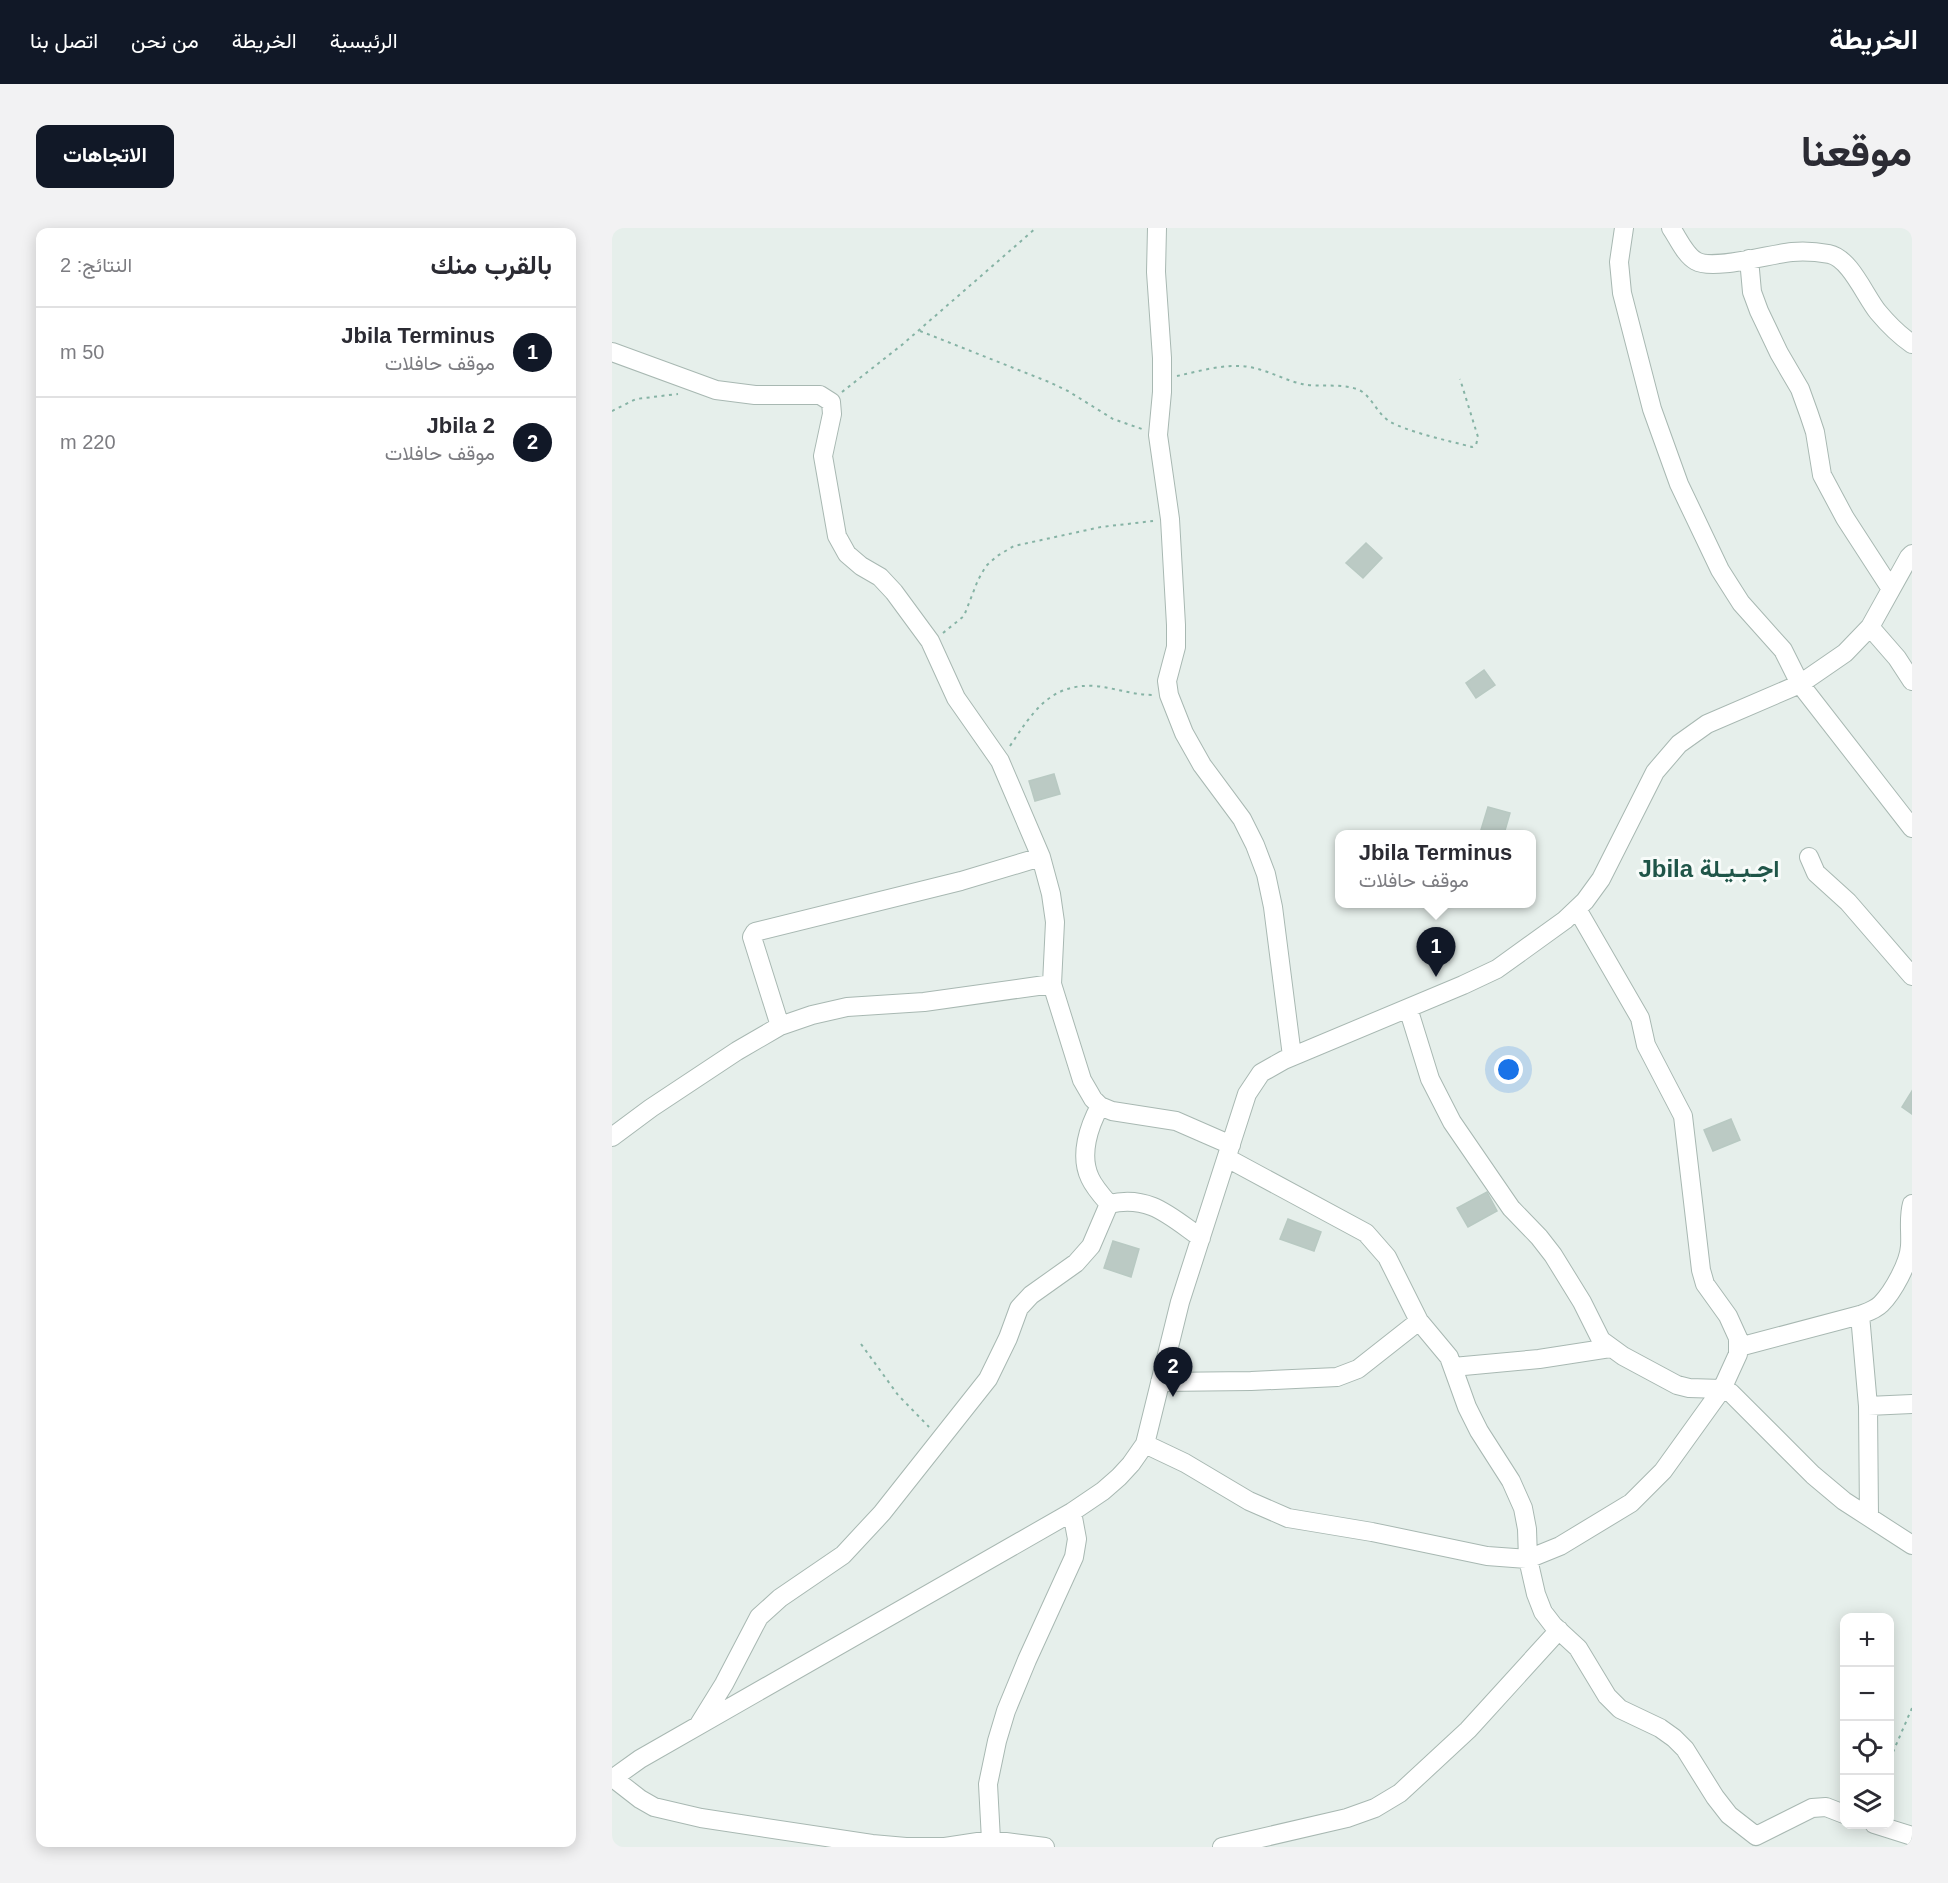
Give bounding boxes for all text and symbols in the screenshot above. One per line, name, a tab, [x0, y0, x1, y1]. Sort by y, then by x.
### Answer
text: الخريطة	[1829, 24, 1918, 55]
text: اتصل بنا	[30, 29, 98, 52]
text: من نحن	[131, 29, 199, 52]
text: الخريطة	[232, 29, 297, 52]
text: الرئيسية	[330, 29, 398, 52]
button: الاتجاهات	[36, 125, 174, 188]
text: موقعنا	[1801, 128, 1912, 175]
text: بالقرب منك	[431, 250, 552, 280]
text: النتائج: 2	[60, 254, 132, 276]
text: Jbila Terminus	[341, 323, 495, 348]
text: 50 m	[60, 341, 104, 363]
text: 1	[527, 341, 538, 363]
text: موقف حافلات	[385, 352, 495, 374]
text: Jbila 2	[427, 413, 495, 438]
text: 220 m	[60, 431, 116, 453]
text: 2	[527, 431, 538, 453]
text: موقف حافلات	[385, 442, 495, 464]
popup	[1335, 830, 1536, 908]
text: Jbila Terminus	[1359, 840, 1512, 865]
district label: Jbila اجـبـيـلة	[1638, 855, 1780, 883]
text: موقف حافلات	[1359, 869, 1469, 891]
pin: 1	[1416, 928, 1456, 977]
your location	[1494, 1055, 1523, 1084]
pin: 2	[1154, 1348, 1192, 1397]
map controls	[1840, 1613, 1894, 1829]
button: +	[1840, 1613, 1894, 1667]
button: −	[1840, 1667, 1894, 1721]
button: locate	[1840, 1721, 1894, 1775]
button: layers	[1840, 1775, 1894, 1829]

